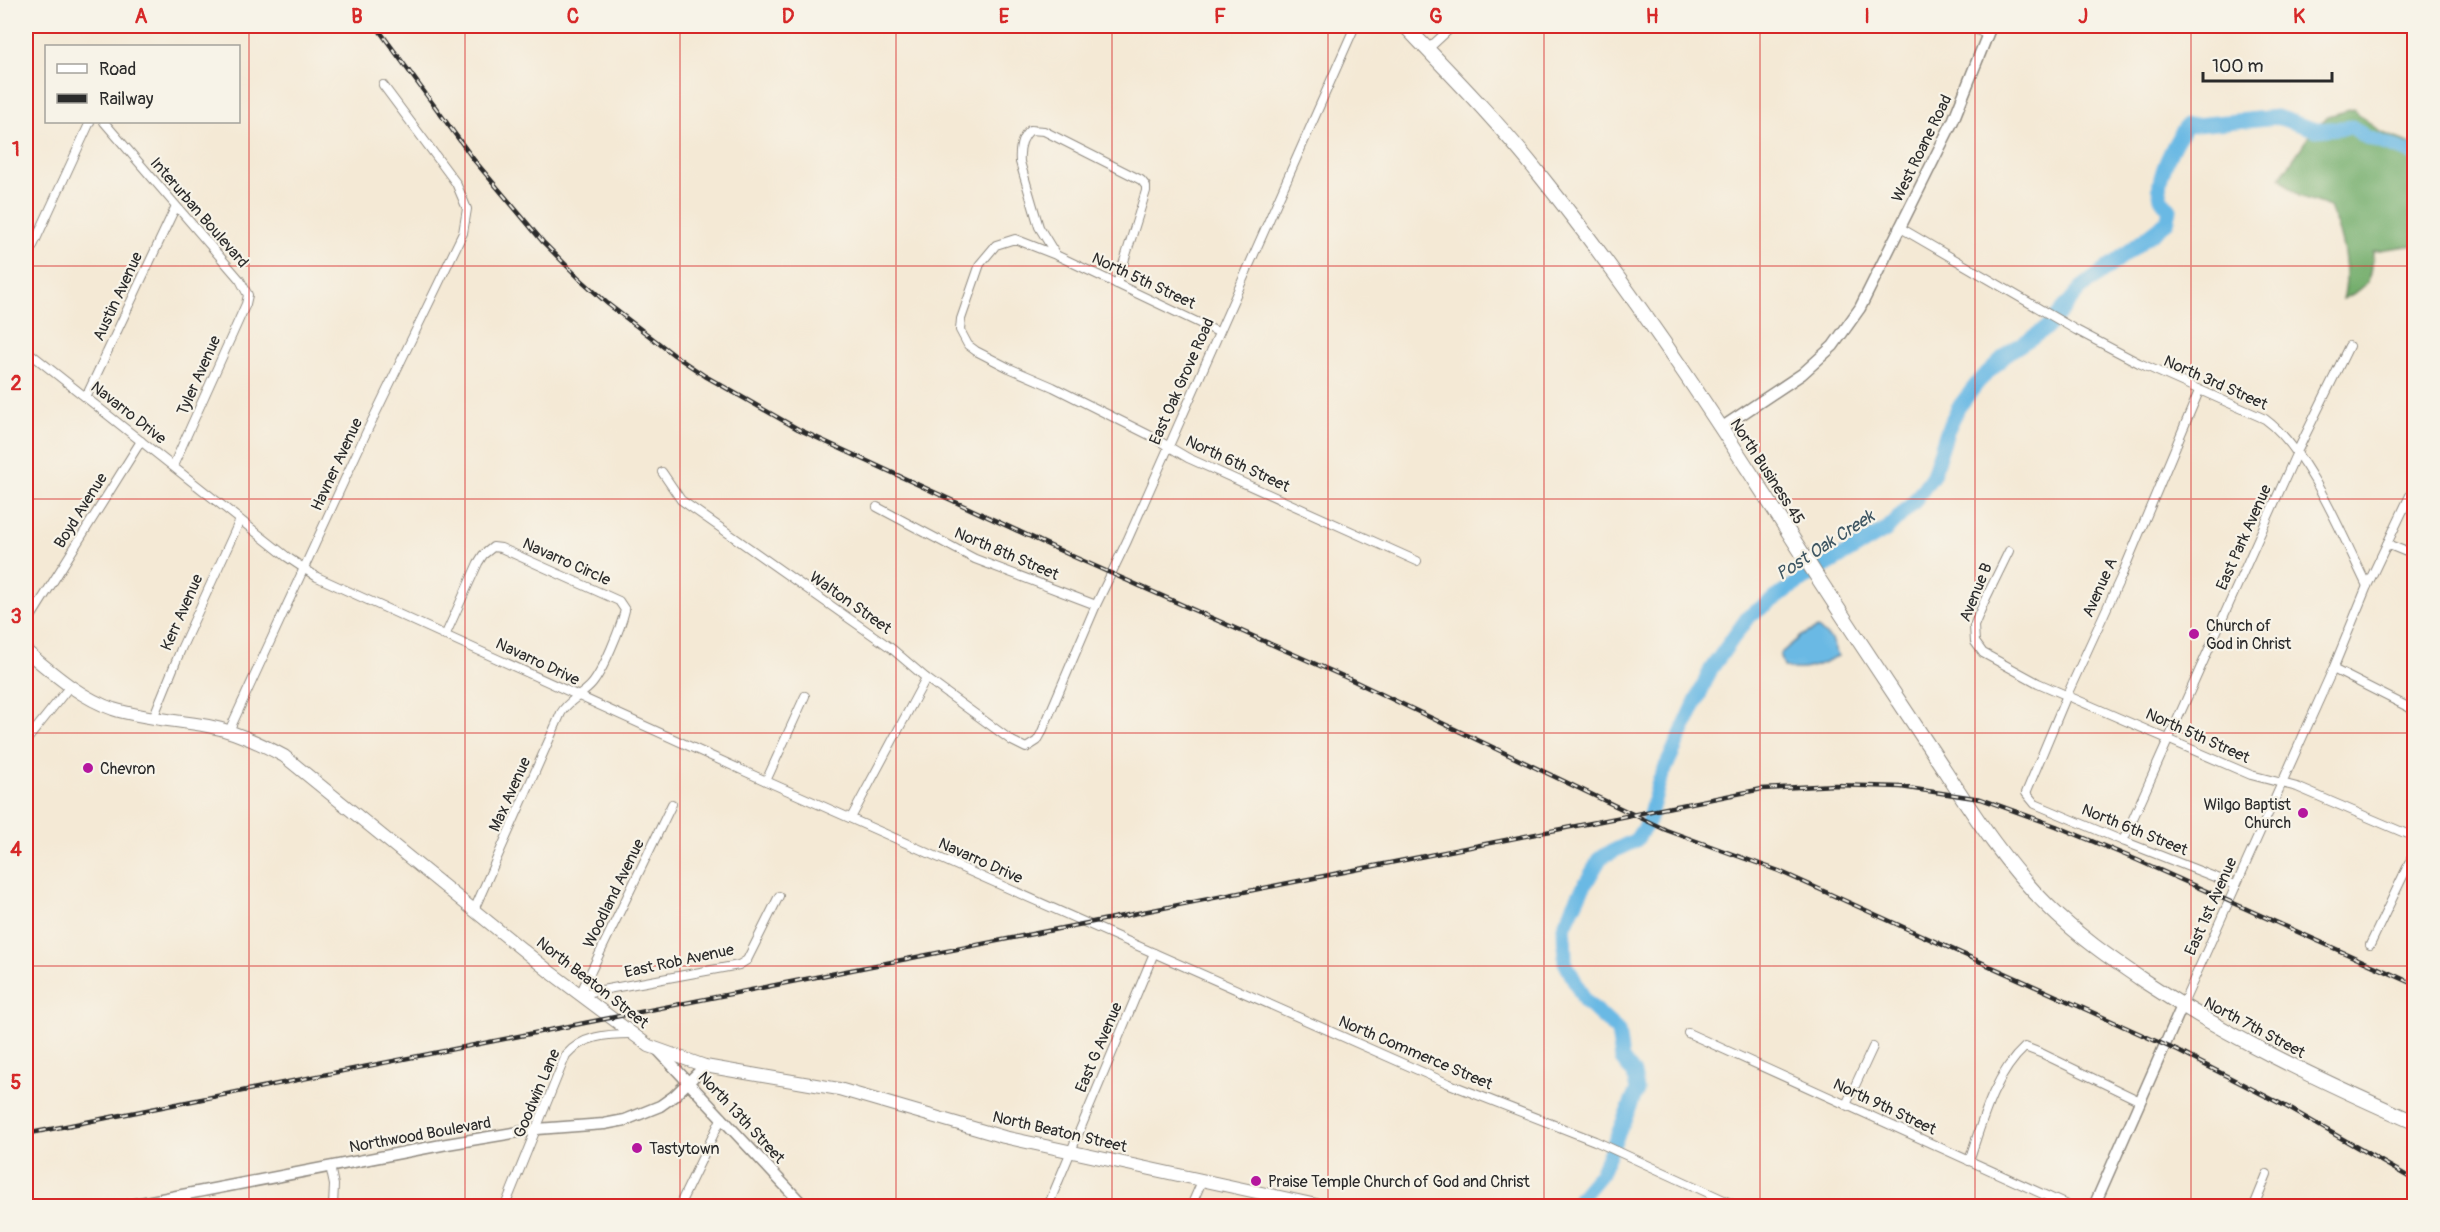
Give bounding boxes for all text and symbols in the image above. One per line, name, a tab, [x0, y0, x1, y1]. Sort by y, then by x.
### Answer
text: A	[135, 4, 148, 29]
text: B	[351, 4, 363, 29]
text: C	[567, 4, 579, 29]
text: D	[782, 4, 795, 29]
text: E	[999, 4, 1010, 29]
text: F	[1214, 4, 1226, 29]
text: G	[1429, 4, 1443, 29]
text: H	[1646, 4, 1659, 29]
text: I	[1864, 4, 1870, 29]
text: J	[2078, 4, 2088, 29]
text: K	[2293, 4, 2305, 29]
legend	[45, 45, 240, 123]
scale bar	[2203, 45, 2332, 83]
text: 100 m	[2212, 55, 2264, 78]
text: Road	[99, 58, 136, 81]
text: Railway	[99, 88, 154, 111]
street label: West Roane Road	[1887, 91, 1957, 205]
text: 1	[12, 137, 20, 162]
street label: Interurban Boulevard	[146, 153, 253, 272]
street label: North 5th Street	[1089, 248, 1199, 314]
street label: Austin Avenue	[89, 249, 147, 344]
street label: East Oak Grove Road	[1145, 315, 1219, 448]
street label: Tyler Avenue	[172, 332, 225, 418]
street label: North 3rd Street	[2161, 351, 2271, 415]
text: 2	[10, 371, 22, 396]
street label: Navarro Drive	[87, 377, 170, 449]
street label: Havner Avenue	[307, 415, 367, 514]
street label: North Business 45	[1726, 415, 1809, 528]
street label: North 6th Street	[1182, 431, 1293, 497]
street label: Boyd Avenue	[50, 469, 112, 552]
street label: East Park Avenue	[2212, 481, 2276, 593]
water label: Post Oak Creek	[1772, 504, 1880, 586]
street label: North 8th Street	[951, 523, 1062, 585]
street label: Navarro Circle	[519, 534, 614, 590]
street label: Avenue A	[2078, 555, 2122, 620]
street label: Avenue B	[1955, 560, 1997, 625]
street label: Walton Street	[805, 567, 896, 639]
street label: Kerr Avenue	[156, 571, 208, 654]
text: 3	[10, 604, 22, 629]
place label: Church of God in Christ	[2206, 616, 2292, 654]
marker: Church of God in Christ	[2187, 627, 2201, 641]
street label: Navarro Drive	[492, 634, 583, 690]
street label: North 5th Street	[2142, 704, 2253, 768]
street label: Max Avenue	[485, 754, 535, 835]
place label: Chevron	[100, 759, 155, 779]
marker: Chevron	[81, 761, 95, 775]
place label: Wilgo Baptist Church	[2204, 795, 2292, 833]
street label: North 6th Street	[2079, 800, 2191, 861]
marker: Wilgo Baptist Church	[2296, 806, 2310, 820]
street label: Navarro Drive	[935, 833, 1026, 888]
street label: Woodland Avenue	[579, 835, 649, 951]
text: 4	[10, 837, 22, 862]
street label: East 1st Avenue	[2180, 854, 2242, 959]
street label: North Beaton Street	[532, 933, 653, 1033]
street label: East Rob Avenue	[623, 940, 736, 982]
street label: North 7th Street	[2200, 993, 2309, 1063]
street label: East G Avenue	[1071, 999, 1127, 1096]
street label: North Commerce Street	[1336, 1011, 1496, 1095]
street label: Goodwin Lane	[509, 1046, 565, 1141]
street label: North 13th Street	[694, 1068, 789, 1168]
text: 5	[11, 1070, 22, 1095]
street label: North 9th Street	[1830, 1074, 1940, 1140]
street label: North Beaton Street	[991, 1107, 1129, 1157]
street label: Northwood Boulevard	[348, 1113, 493, 1157]
place label: Tastytown	[649, 1139, 720, 1159]
marker: Tastytown	[630, 1141, 644, 1155]
place label: Praise Temple Church of God and Christ	[1268, 1172, 1530, 1192]
marker: Praise Temple Church of God and Christ	[1249, 1174, 1263, 1188]

